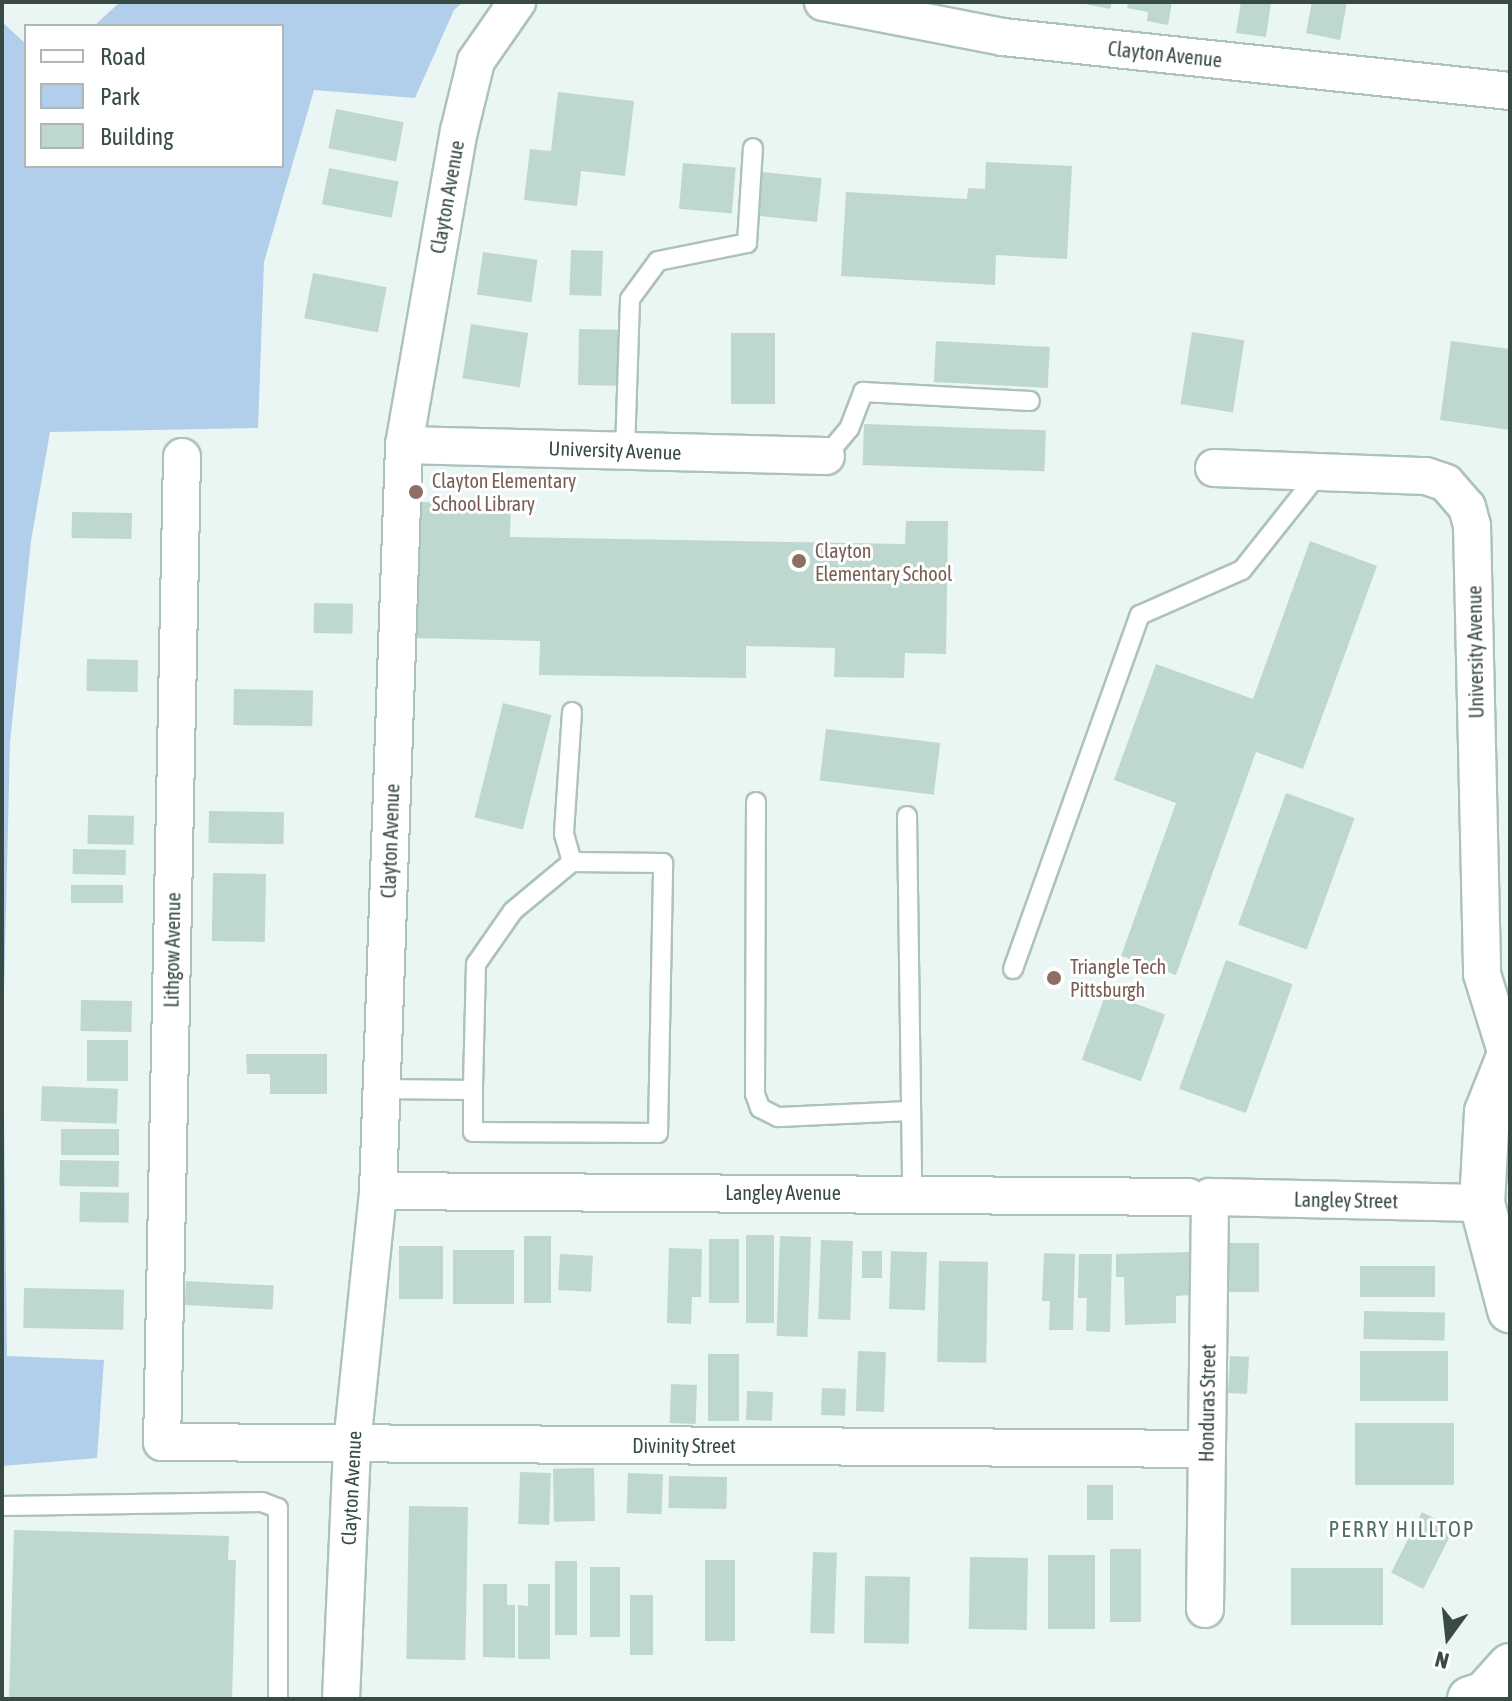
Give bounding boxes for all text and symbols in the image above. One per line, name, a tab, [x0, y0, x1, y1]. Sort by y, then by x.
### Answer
legend	[24, 24, 284, 168]
street label: Clayton Avenue	[1107, 36, 1223, 72]
text: Road	[100, 43, 146, 70]
text: Park	[100, 83, 140, 110]
text: Building	[100, 123, 173, 150]
street label: Clayton Avenue	[425, 138, 469, 256]
street label: University Avenue	[548, 436, 682, 464]
place label: Clayton Elementary School Library	[432, 468, 576, 515]
marker: Clayton Elementary School Library	[407, 483, 425, 501]
place label: Clayton Elementary School	[815, 538, 952, 585]
marker: Clayton Elementary School	[790, 552, 808, 570]
street label: University Avenue	[1462, 585, 1488, 719]
street label: Clayton Avenue	[376, 783, 404, 899]
street label: Lithgow Avenue	[159, 892, 185, 1008]
place label: Triangle Tech Pittsburgh	[1070, 954, 1166, 1001]
marker: Triangle Tech Pittsburgh	[1045, 969, 1063, 987]
street label: Langley Avenue	[725, 1180, 841, 1204]
street label: Langley Street	[1294, 1187, 1398, 1213]
street label: Honduras Street	[1194, 1344, 1220, 1462]
street label: Clayton Avenue	[336, 1430, 366, 1546]
street label: Divinity Street	[632, 1433, 736, 1457]
district label: PERRY HILLTOP	[1328, 1517, 1476, 1543]
north arrow	[1408, 1597, 1488, 1677]
text: N	[1432, 1646, 1451, 1674]

